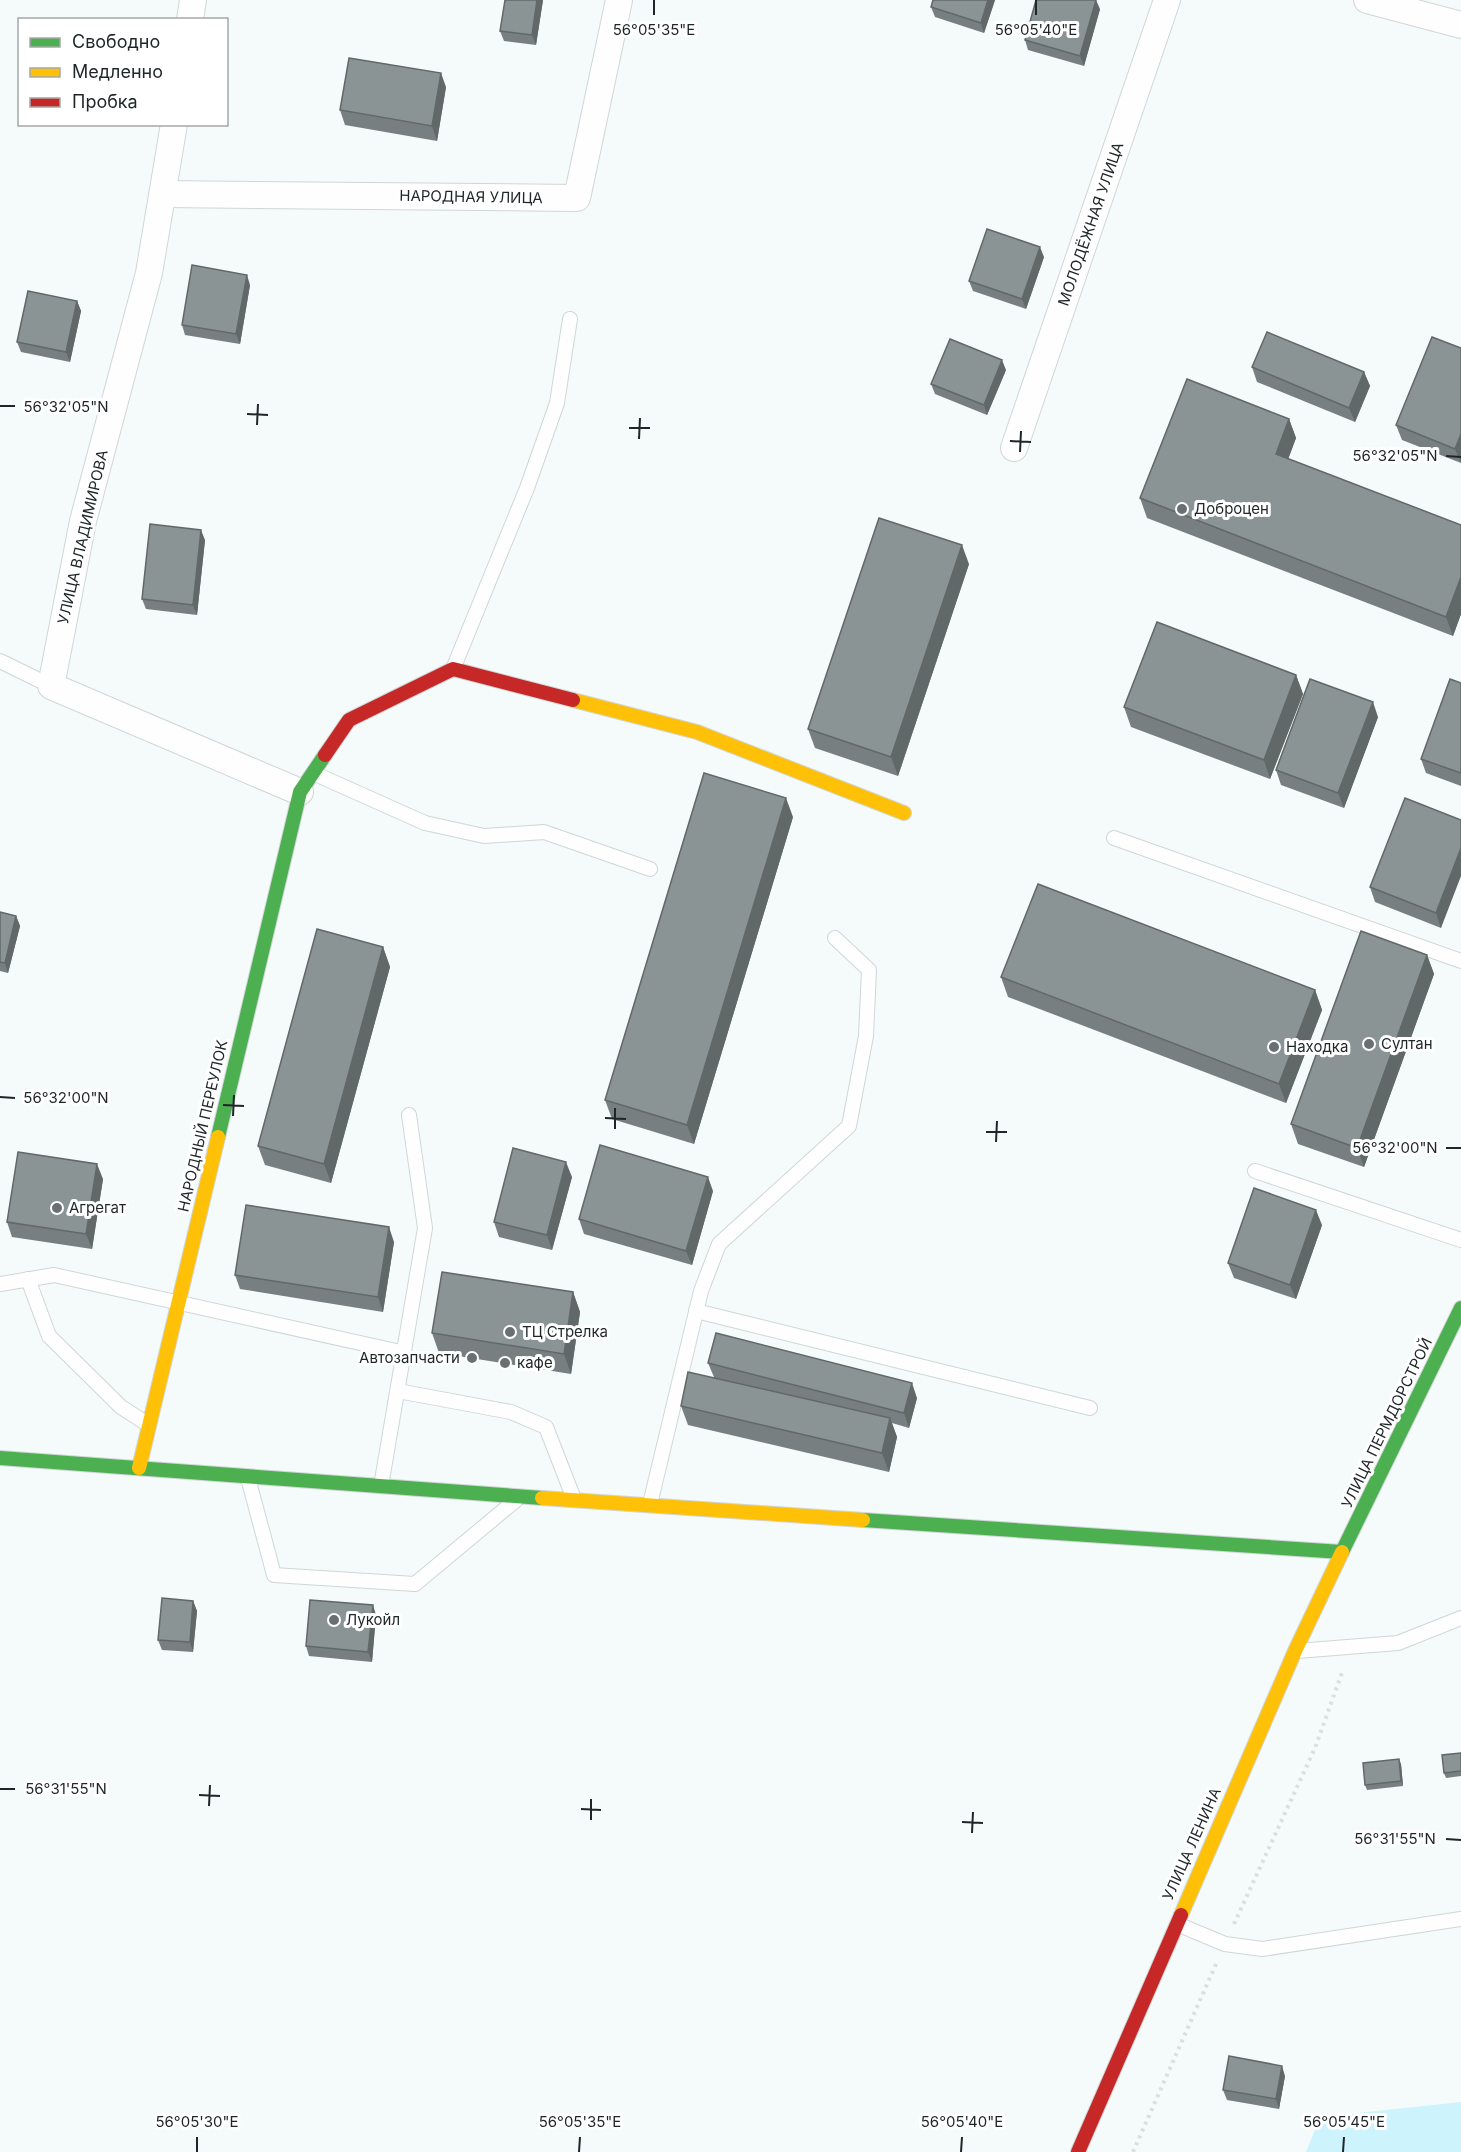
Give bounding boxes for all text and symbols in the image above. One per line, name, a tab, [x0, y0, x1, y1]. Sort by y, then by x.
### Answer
legend	[18, 18, 228, 126]
text: 56°05'35"E	[613, 20, 695, 39]
text: 56°05'40"E	[995, 20, 1077, 39]
text: Свободно	[72, 31, 160, 52]
text: Медленно	[72, 61, 163, 82]
text: Пробка	[72, 91, 138, 112]
street label: МОЛОДЁЖНАЯ УЛИЦА	[1054, 139, 1127, 308]
street label: НАРОДНАЯ УЛИЦА	[399, 186, 543, 207]
text: 56°32'05"N	[23, 397, 109, 416]
text: 56°32'05"N	[1352, 446, 1438, 465]
street label: УЛИЦА ВЛАДИМИРОВА	[53, 448, 112, 626]
place label: Доброцен	[1194, 499, 1269, 518]
marker: Доброцен	[1175, 502, 1189, 516]
place label: Султан	[1381, 1034, 1433, 1053]
place label: Находка	[1286, 1037, 1348, 1056]
marker: Султан	[1362, 1037, 1376, 1051]
street label: НАРОДНЫЙ ПЕРЕУЛОК	[173, 1038, 232, 1214]
marker: Находка	[1267, 1040, 1281, 1054]
text: 56°32'00"N	[23, 1088, 109, 1107]
text: 56°32'00"N	[1352, 1138, 1438, 1157]
place label: Агрегат	[69, 1198, 126, 1217]
marker: Агрегат	[50, 1201, 64, 1215]
place label: ТЦ Стрелка	[522, 1322, 608, 1341]
marker: ТЦ Стрелка	[503, 1325, 517, 1339]
street label: УЛИЦА ПЕРМДОРСТРОЙ	[1337, 1335, 1436, 1511]
place label: Автозапчасти	[359, 1348, 460, 1367]
marker: Автозапчасти	[465, 1351, 479, 1365]
place label: кафе	[517, 1353, 553, 1372]
marker: кафе	[498, 1356, 512, 1370]
place label: Лукойл	[346, 1610, 400, 1629]
marker: Лукойл	[327, 1613, 341, 1627]
text: 56°31'55"N	[25, 1779, 107, 1798]
street label: УЛИЦА ЛЕНИНА	[1158, 1784, 1225, 1903]
text: 56°31'55"N	[1354, 1829, 1436, 1848]
text: 56°05'30"E	[155, 2112, 239, 2131]
text: 56°05'35"E	[539, 2112, 621, 2131]
text: 56°05'40"E	[921, 2112, 1003, 2131]
text: 56°05'45"E	[1303, 2112, 1385, 2131]

